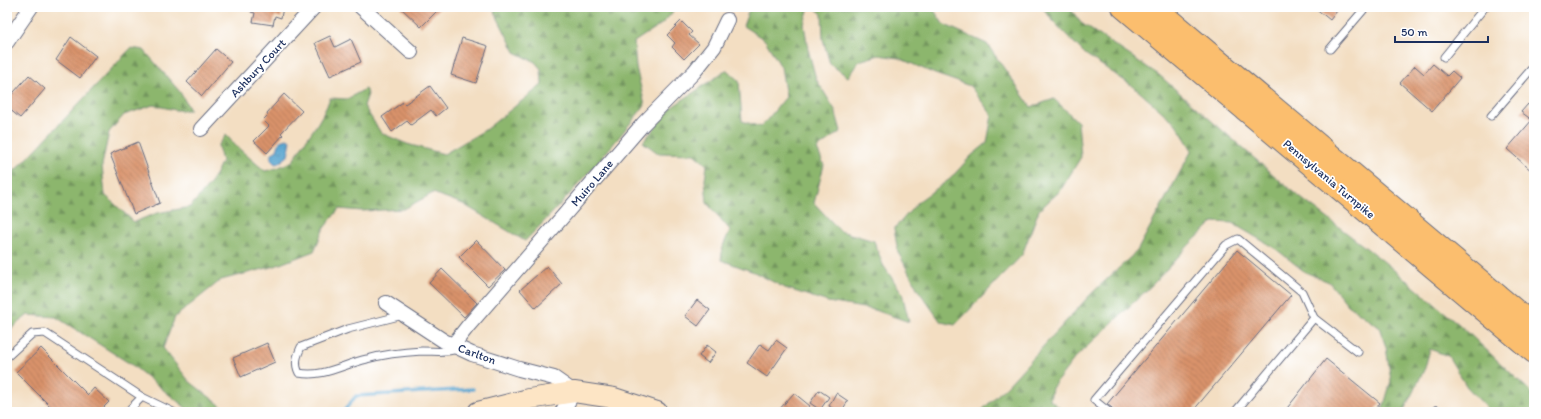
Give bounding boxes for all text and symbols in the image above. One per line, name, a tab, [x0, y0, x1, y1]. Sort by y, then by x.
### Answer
scale bar	[1395, 18, 1488, 44]
text: 50 m	[1401, 25, 1427, 39]
street label: Ashbury Court	[227, 35, 289, 100]
street label: Pennsylvania Turnpike	[1280, 136, 1378, 222]
street label: Muiro Lane	[568, 157, 616, 209]
street label: Carlton	[456, 341, 498, 367]

